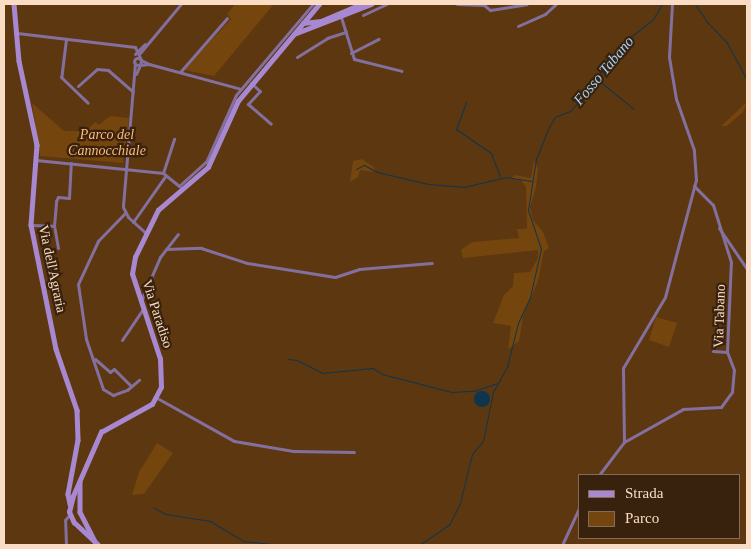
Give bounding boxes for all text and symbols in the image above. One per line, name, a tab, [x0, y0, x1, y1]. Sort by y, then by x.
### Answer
water label: Fosso Tabano	[570, 33, 638, 109]
park label: Parco del Cannocchiale	[68, 127, 146, 160]
street label: Via dell'Agraria	[35, 224, 69, 314]
street label: Via Paradiso	[138, 278, 176, 350]
street label: Via Tabano	[710, 284, 730, 348]
legend	[578, 474, 741, 539]
text: Strada	[625, 485, 663, 501]
text: Parco	[625, 510, 659, 526]

